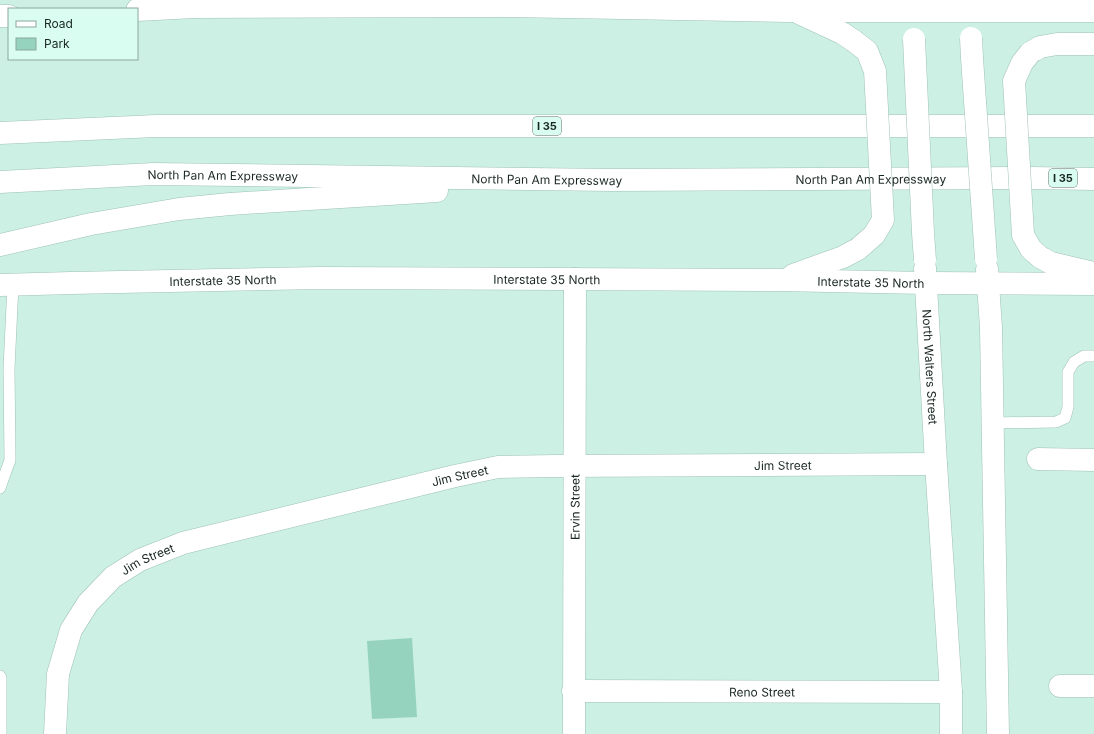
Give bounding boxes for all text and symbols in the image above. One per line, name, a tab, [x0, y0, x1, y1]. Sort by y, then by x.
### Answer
legend	[8, 8, 138, 60]
text: Road	[44, 16, 73, 31]
text: Park	[44, 36, 70, 51]
road number: I 35	[533, 117, 561, 135]
street label: North Pan Am Expressway	[147, 166, 299, 183]
road number: I 35	[1049, 169, 1077, 187]
street label: North Pan Am Expressway	[471, 171, 622, 188]
street label: North Pan Am Expressway	[795, 171, 946, 187]
street label: Interstate 35 North	[169, 271, 277, 289]
street label: Interstate 35 North	[493, 271, 600, 287]
street label: Interstate 35 North	[817, 273, 925, 290]
street label: North Walters Street	[920, 309, 941, 425]
street label: Jim Street	[754, 457, 812, 472]
street label: Jim Street	[430, 462, 489, 489]
street label: Ervin Street	[567, 474, 582, 540]
street label: Jim Street	[118, 540, 176, 578]
street label: Reno Street	[729, 684, 795, 699]

